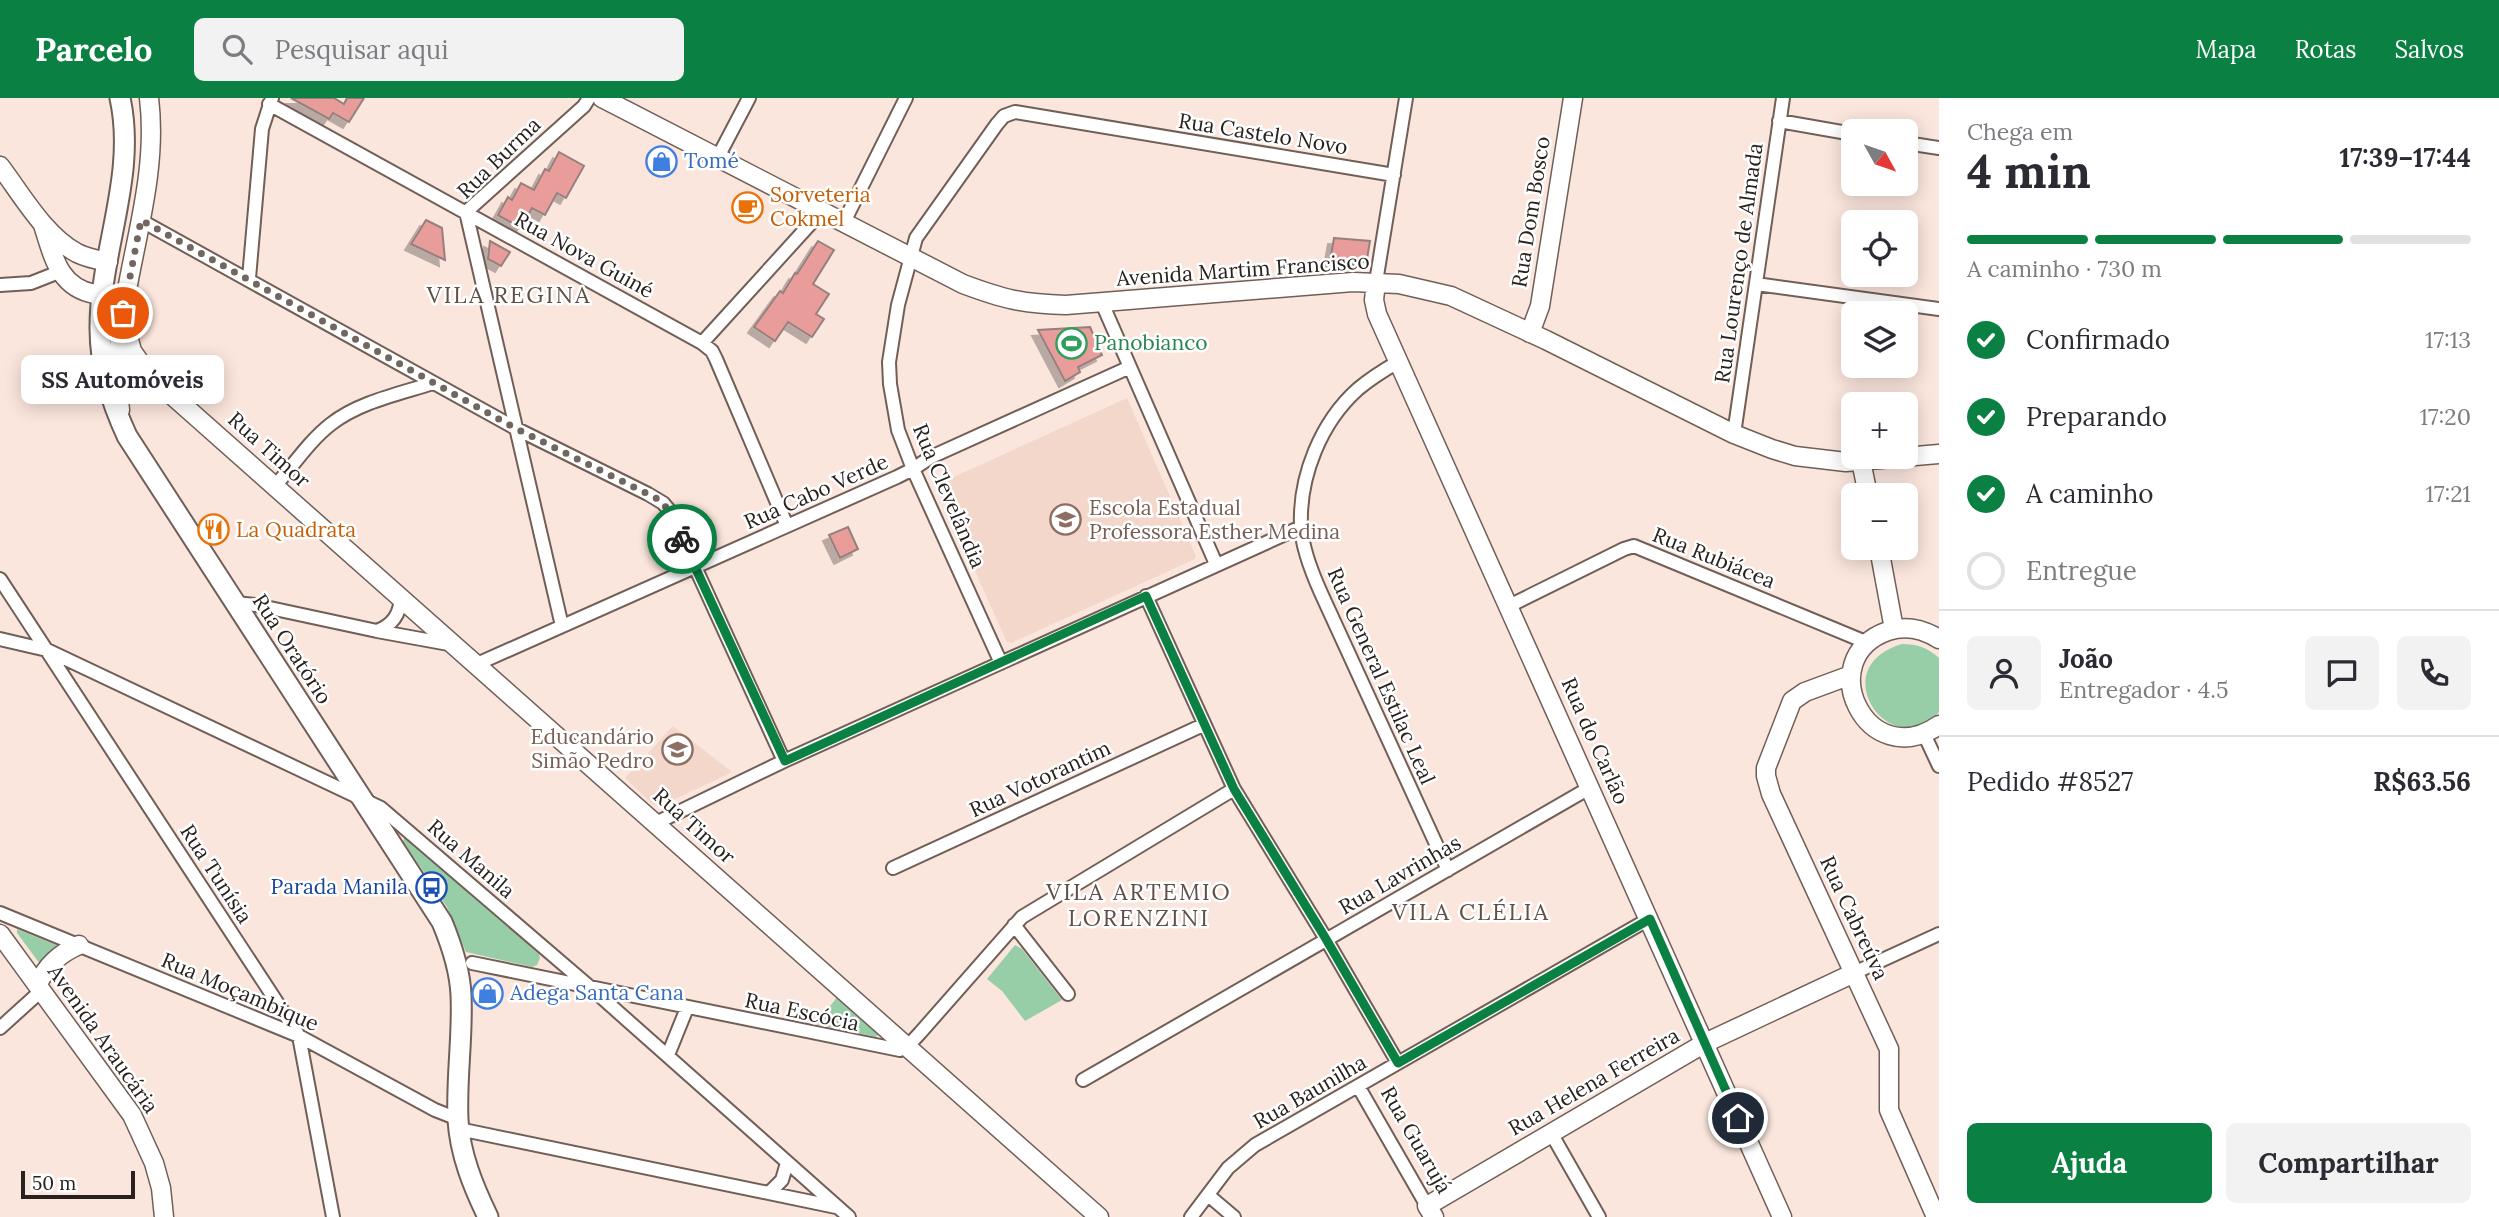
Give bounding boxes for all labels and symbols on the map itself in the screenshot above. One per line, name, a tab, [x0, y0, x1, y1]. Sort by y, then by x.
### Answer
street label: Rua Castelo Novo	[1176, 107, 1350, 160]
street label: Rua Burma	[451, 111, 546, 204]
north arrow	[1841, 119, 1918, 196]
street label: Rua Dom Bosco	[1505, 134, 1556, 289]
street label: Rua Lourenço de Almada	[1708, 141, 1769, 385]
shop icon: Tomé	[644, 144, 678, 178]
place label: Tomé	[684, 147, 739, 174]
place label: Sorveteria Cokmel	[770, 181, 871, 232]
cafe icon: Sorveteria Cokmel	[730, 190, 764, 224]
street label: Rua Nova Guiné	[510, 205, 659, 304]
street label: Avenida Martim Francisco	[1114, 247, 1371, 292]
district label: VILA REGINA	[426, 280, 591, 309]
pin	[93, 283, 153, 343]
sports icon: Panobianco	[1054, 326, 1088, 360]
place label: Panobianco	[1094, 329, 1208, 356]
callout: SS Automóveis	[22, 355, 224, 404]
street label: Rua Timor	[223, 406, 316, 494]
street label: Rua Clevelândia	[907, 420, 992, 572]
street label: Rua Cabo Verde	[740, 448, 892, 535]
place label: Escola Estadual Professora Esther Medina	[1089, 494, 1340, 545]
school or university icon: Escola Estadual Professora Esther Medina	[1049, 503, 1083, 537]
courier	[647, 504, 717, 574]
restaurant icon: La Quadrata	[196, 513, 230, 547]
place label: La Quadrata	[236, 516, 356, 543]
street label: Rua Rubiácea	[1649, 521, 1780, 594]
street label: Rua General Estilac Leal	[1321, 563, 1442, 788]
street label: Rua Oratório	[247, 588, 338, 709]
street label: Rua do Carlão	[1556, 673, 1635, 808]
place label: Educandário Simão Pedro	[530, 723, 654, 774]
school or university icon: Educandário Simão Pedro	[660, 732, 694, 766]
street label: Rua Votorantim	[965, 734, 1115, 823]
street label: Rua Timor	[648, 782, 741, 870]
street label: Rua Manila	[422, 813, 521, 904]
street label: Rua Tunísia	[174, 819, 259, 929]
street label: Rua Lavrinhas	[1334, 829, 1466, 920]
street label: Rua Cabreúva	[1814, 851, 1895, 984]
bus stop icon: Parada Manila	[414, 870, 448, 904]
place label: Parada Manila	[271, 873, 408, 900]
district label: VILA ARTEMIO LORENZINI	[1045, 877, 1232, 932]
district label: VILA CLÉLIA	[1391, 897, 1550, 926]
street label: Rua Moçambique	[157, 946, 323, 1037]
street label: Avenida Araucária	[41, 958, 165, 1118]
shop icon: Adega Santa Cana	[470, 976, 504, 1010]
place label: Adega Santa Cana	[509, 979, 684, 1006]
street label: Rua Escócia	[742, 986, 862, 1037]
street label: Rua Helena Ferreira	[1503, 1021, 1684, 1142]
street label: Rua Baunilha	[1248, 1048, 1371, 1135]
street label: Rua Guarujá	[1375, 1081, 1458, 1198]
pin	[1708, 1088, 1768, 1148]
scale bar	[21, 1168, 135, 1200]

